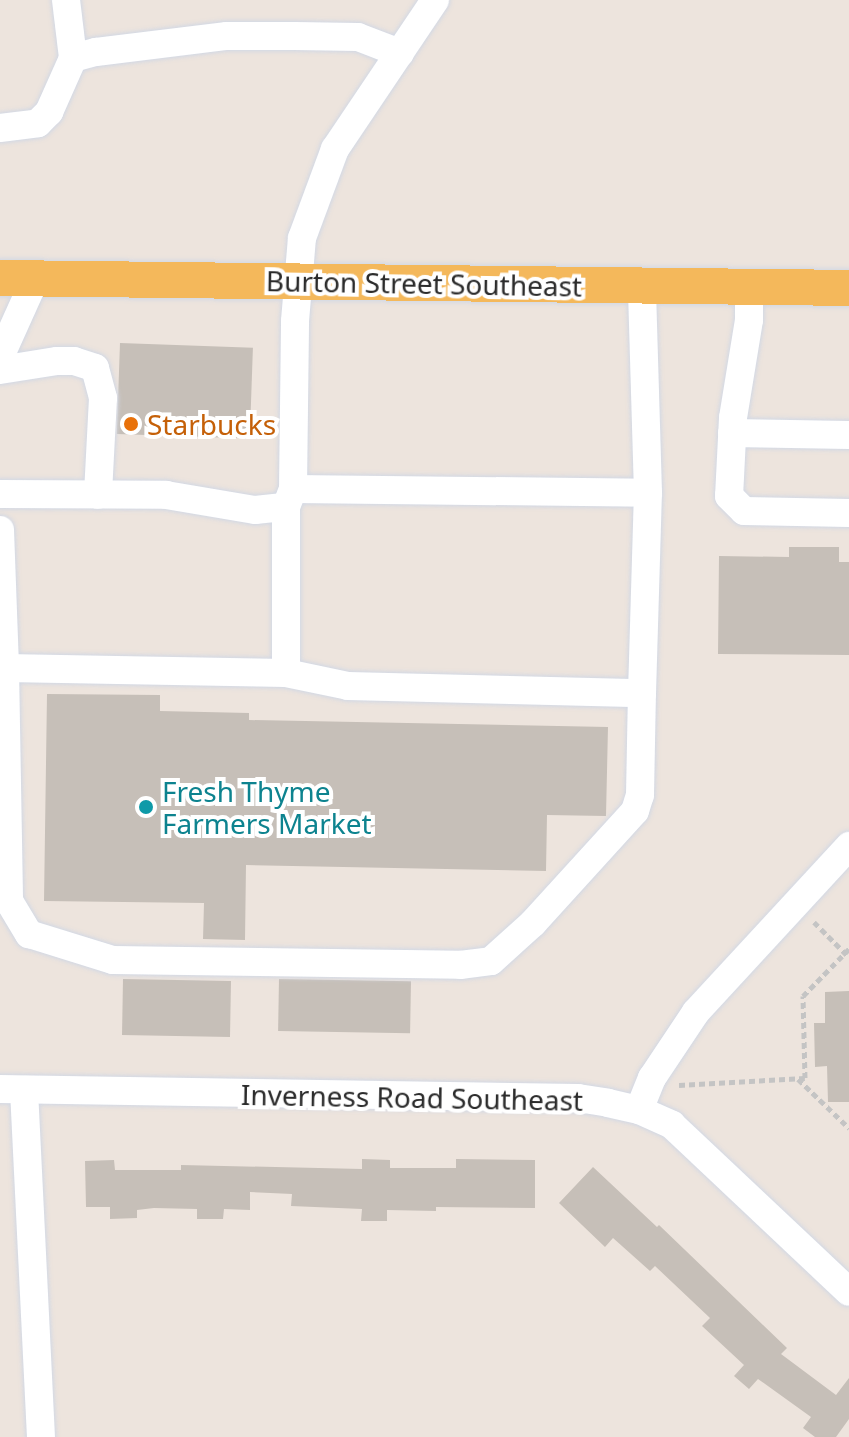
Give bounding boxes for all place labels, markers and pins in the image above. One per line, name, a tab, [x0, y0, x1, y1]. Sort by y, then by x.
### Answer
place label: Starbucks	[147, 407, 276, 441]
marker: Starbucks	[122, 415, 140, 433]
place label: Fresh Thyme Farmers Market	[162, 774, 372, 840]
marker: Fresh Thyme Farmers Market	[137, 798, 155, 816]

